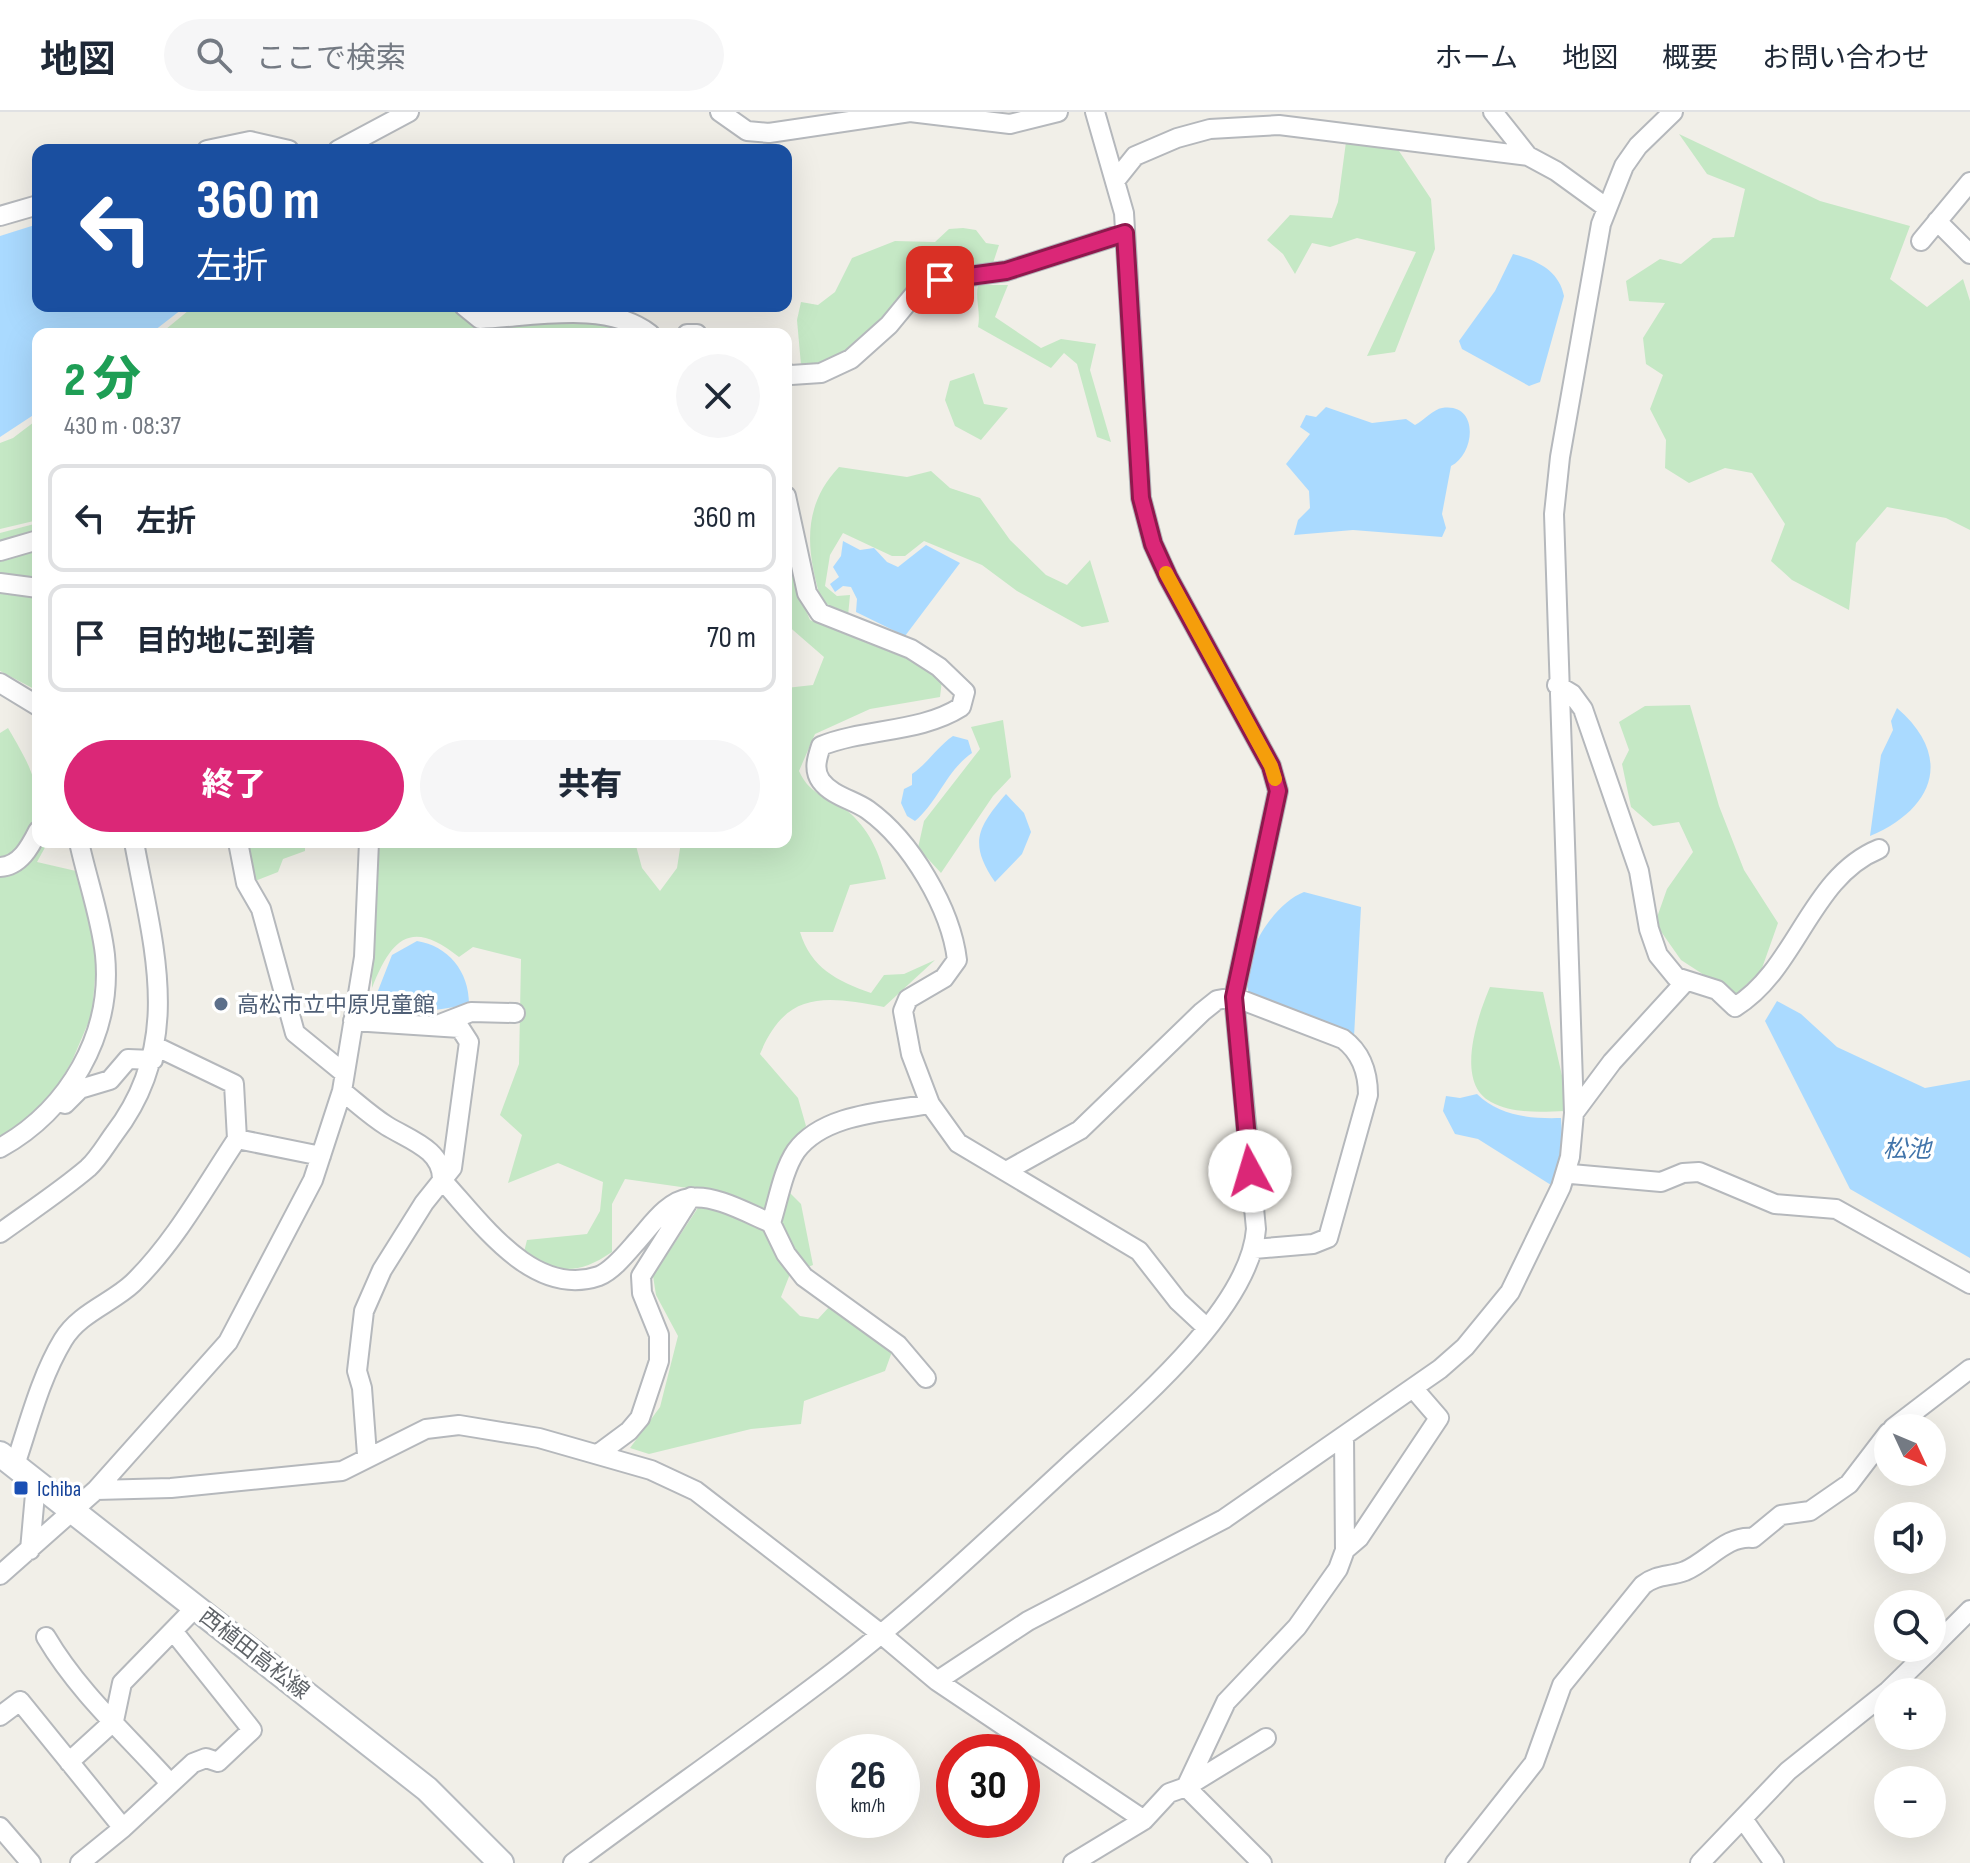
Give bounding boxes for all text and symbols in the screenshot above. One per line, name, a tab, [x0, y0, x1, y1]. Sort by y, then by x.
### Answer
search box	[164, 19, 724, 91]
icon: search	[192, 33, 236, 77]
text: 地図	[40, 38, 116, 83]
text: ここで検索	[256, 41, 406, 77]
text: ホーム	[1435, 42, 1518, 75]
text: 地図	[1562, 42, 1618, 75]
text: 概要	[1662, 42, 1718, 75]
text: お問い合わせ	[1762, 42, 1930, 75]
text: 360 m	[196, 168, 320, 235]
icon: left	[64, 176, 168, 280]
text: 左折	[196, 246, 268, 289]
pin	[906, 246, 974, 314]
icon: arrive	[918, 258, 962, 302]
text: 2 分	[64, 352, 141, 409]
button: close	[676, 354, 760, 438]
text: 430 m · 08:37	[64, 411, 181, 442]
icon: left	[68, 496, 112, 540]
text: 360 m	[693, 500, 756, 536]
text: 左折	[136, 504, 196, 540]
icon: arrive	[68, 616, 112, 660]
text: 70 m	[707, 620, 756, 656]
text: 目的地に到着	[136, 624, 316, 660]
button: 終了	[64, 740, 404, 832]
button: 共有	[420, 740, 760, 832]
place label: 高松市立中原児童館	[237, 992, 435, 1019]
marker: 高松市立中原児童館	[212, 995, 230, 1013]
position arrow	[1208, 1129, 1292, 1213]
water label: 松池	[1883, 1135, 1933, 1164]
north arrow	[1874, 1414, 1946, 1486]
map controls	[1874, 1414, 1946, 1838]
place label: Ichiba	[37, 1476, 81, 1503]
marker: Ichiba	[12, 1479, 30, 1497]
button: sound	[1874, 1502, 1946, 1574]
button: search	[1874, 1590, 1946, 1662]
street label: 西植田高松線	[194, 1603, 314, 1705]
button: +	[1874, 1678, 1946, 1750]
speed limit sign: 30	[936, 1734, 1040, 1838]
text: 26	[850, 1752, 886, 1800]
button: −	[1874, 1766, 1946, 1838]
text: km/h	[851, 1794, 885, 1818]

